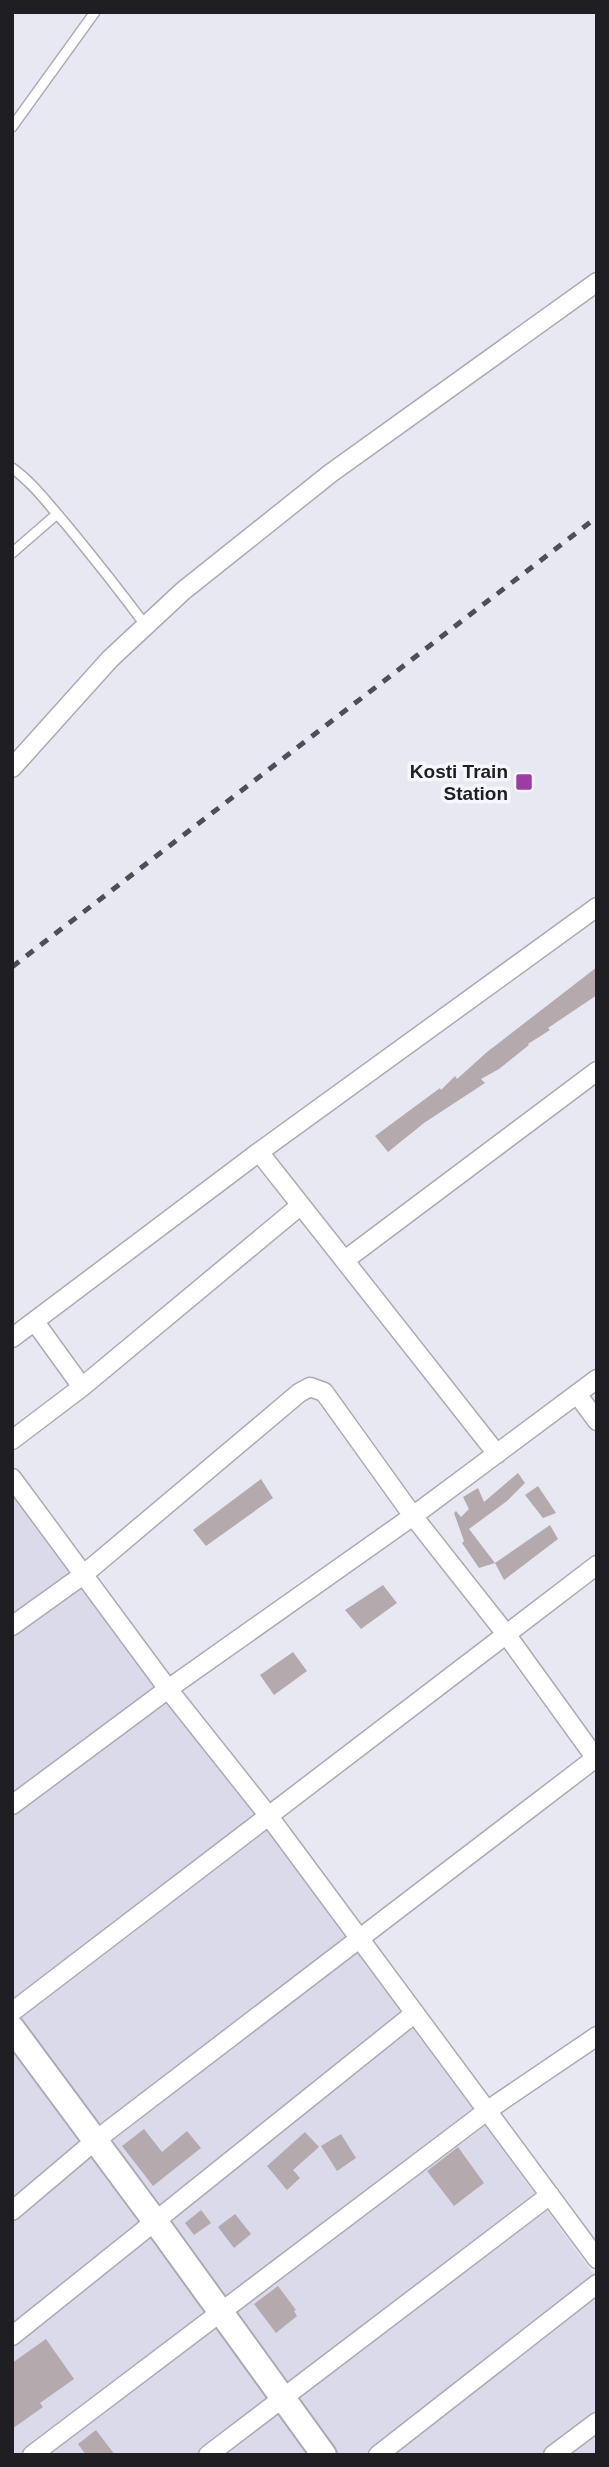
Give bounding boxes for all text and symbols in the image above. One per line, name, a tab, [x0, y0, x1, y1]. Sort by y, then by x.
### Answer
place label: Kosti Train Station	[410, 761, 508, 804]
marker: Kosti Train Station	[514, 772, 534, 792]

